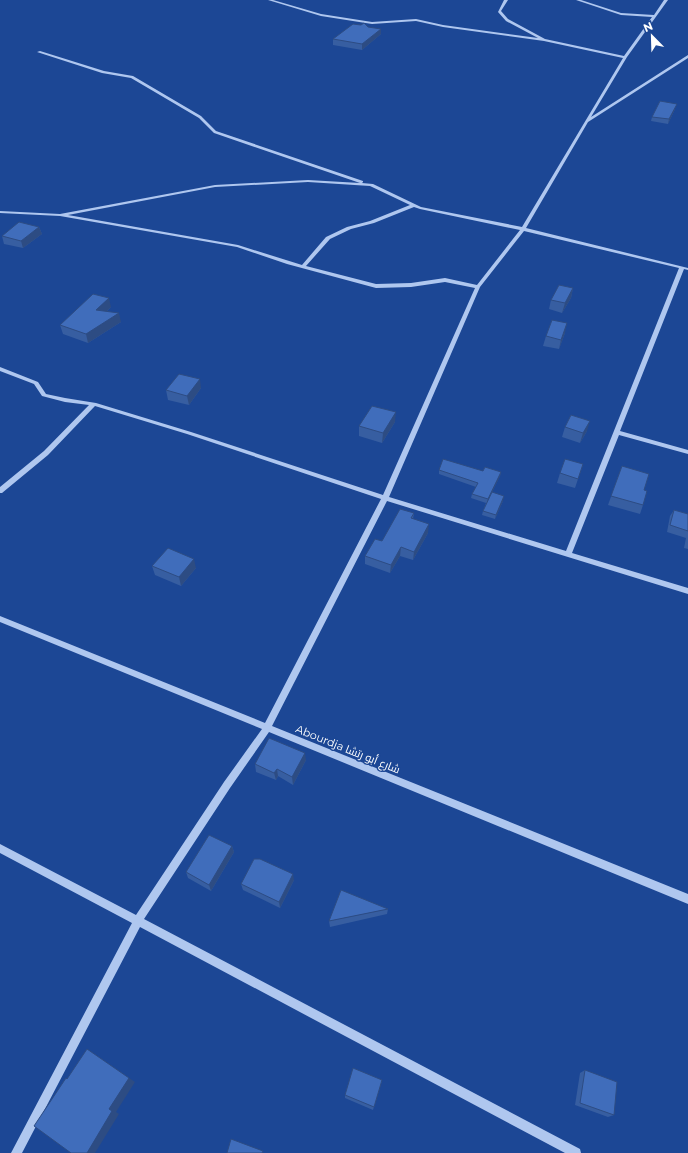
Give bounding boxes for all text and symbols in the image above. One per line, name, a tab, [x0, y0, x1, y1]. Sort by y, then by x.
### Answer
north arrow	[632, 16, 672, 56]
text: N	[641, 19, 655, 35]
street label: Abourdja شارع أبو رتشا	[293, 722, 402, 777]

